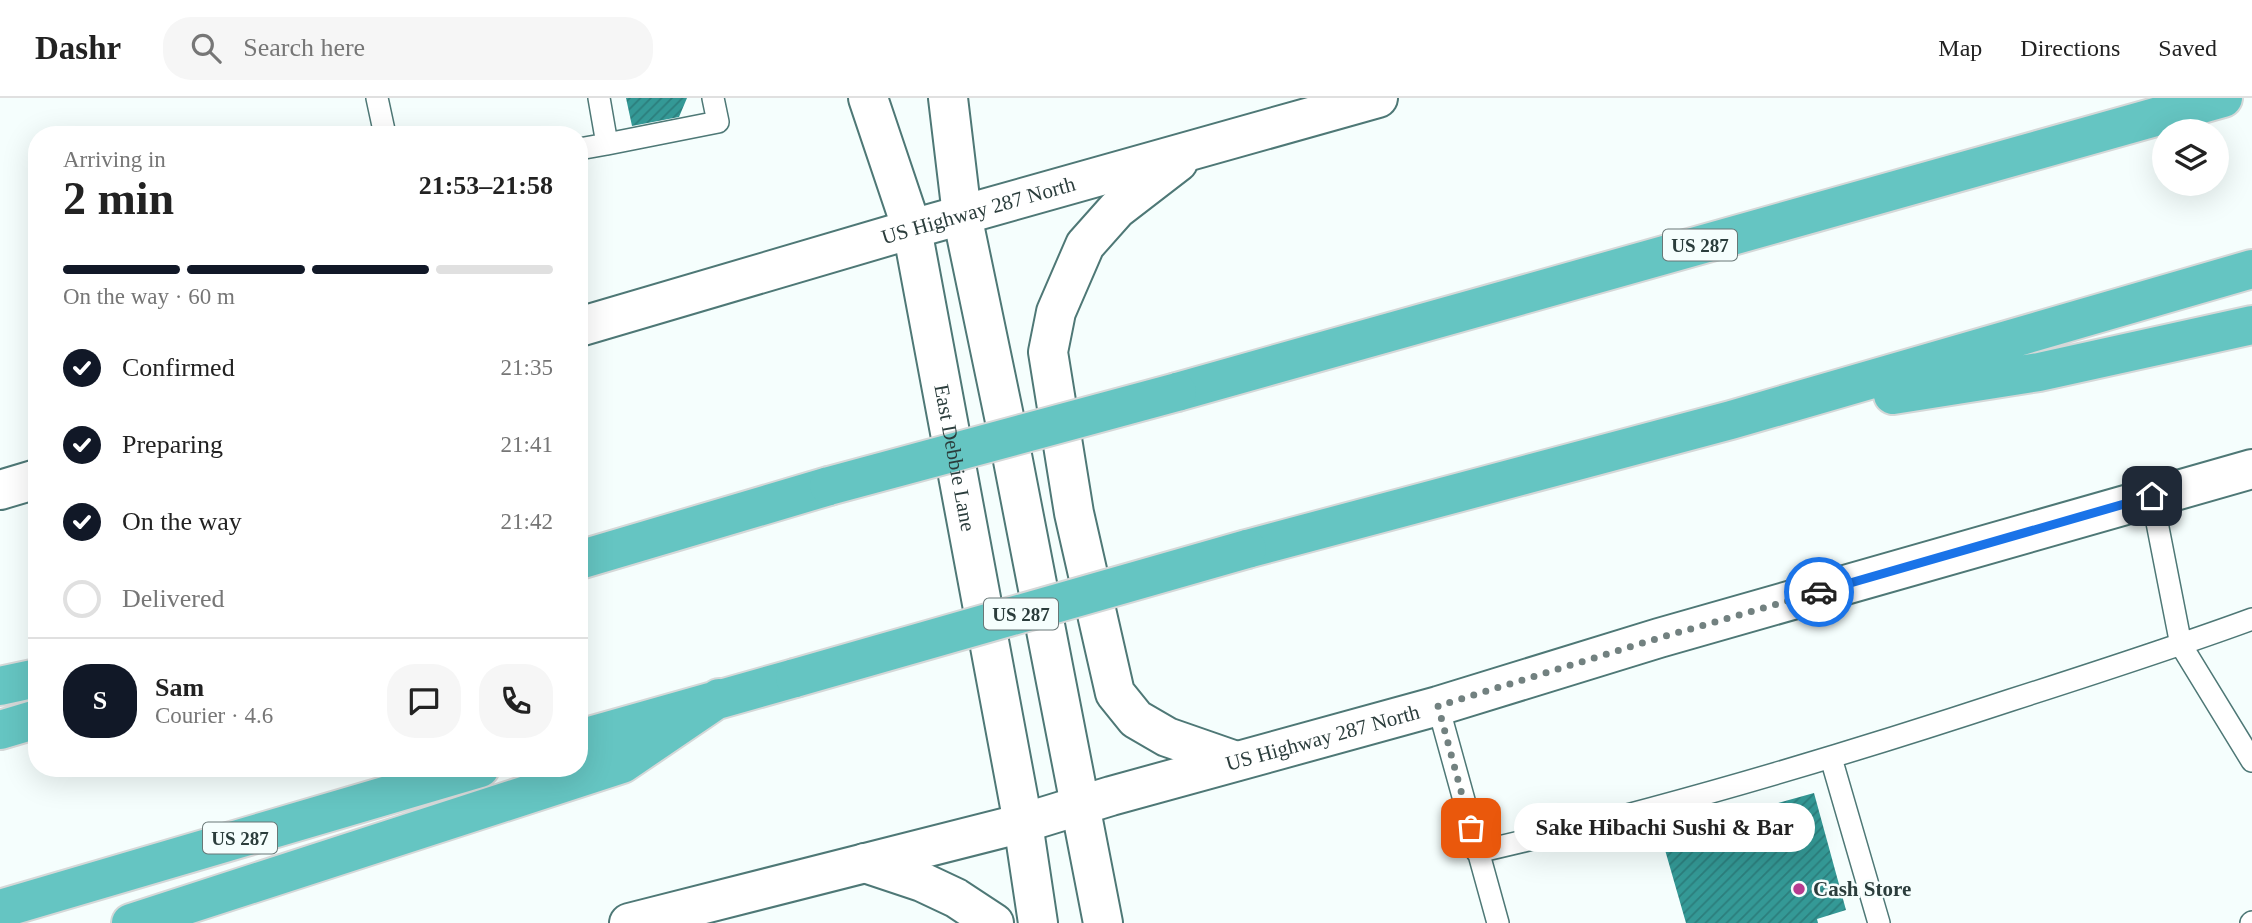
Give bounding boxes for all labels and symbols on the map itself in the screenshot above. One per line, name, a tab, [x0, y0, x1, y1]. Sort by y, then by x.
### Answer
street label: US Highway 287 North	[879, 172, 1078, 249]
road number: US 287	[1663, 230, 1737, 260]
street label: East Debbie Lane	[929, 382, 980, 533]
pin	[2122, 466, 2182, 526]
courier	[1784, 557, 1854, 627]
road number: US 287	[984, 598, 1058, 629]
street label: US Highway 287 North	[1223, 700, 1423, 776]
pin	[1441, 798, 1501, 858]
callout: Sake Hibachi Sushi & Bar	[1513, 804, 1814, 852]
road number: US 287	[203, 822, 277, 853]
place label: Cash Store	[1813, 877, 1911, 901]
marker: Cash Store	[1791, 881, 1807, 897]

